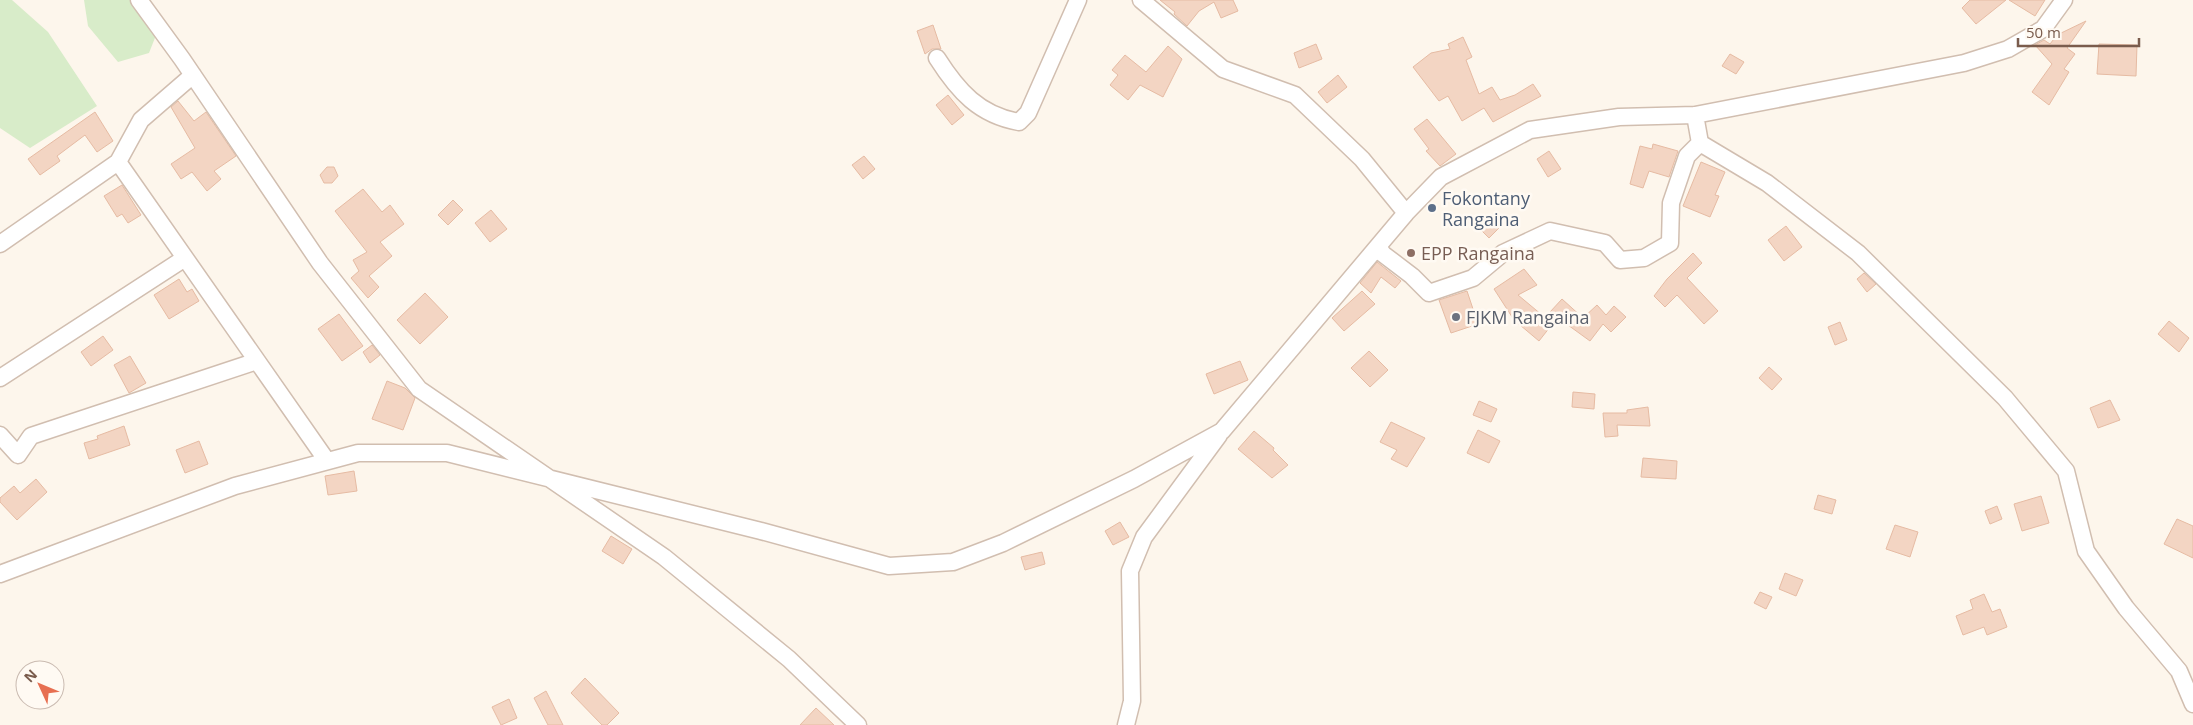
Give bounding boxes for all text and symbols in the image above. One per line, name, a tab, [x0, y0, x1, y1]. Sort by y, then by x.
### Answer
scale bar	[2018, 15, 2139, 47]
text: 50 m	[2026, 22, 2061, 42]
place label: Fokontany Rangaina	[1442, 186, 1531, 231]
marker: Fokontany Rangaina	[1426, 202, 1438, 214]
place label: EPP Rangaina	[1421, 241, 1535, 265]
marker: EPP Rangaina	[1405, 247, 1417, 259]
place label: FJKM Rangaina	[1466, 305, 1590, 329]
marker: FJKM Rangaina	[1450, 311, 1462, 323]
north arrow	[15, 660, 65, 710]
text: N	[19, 665, 41, 686]

